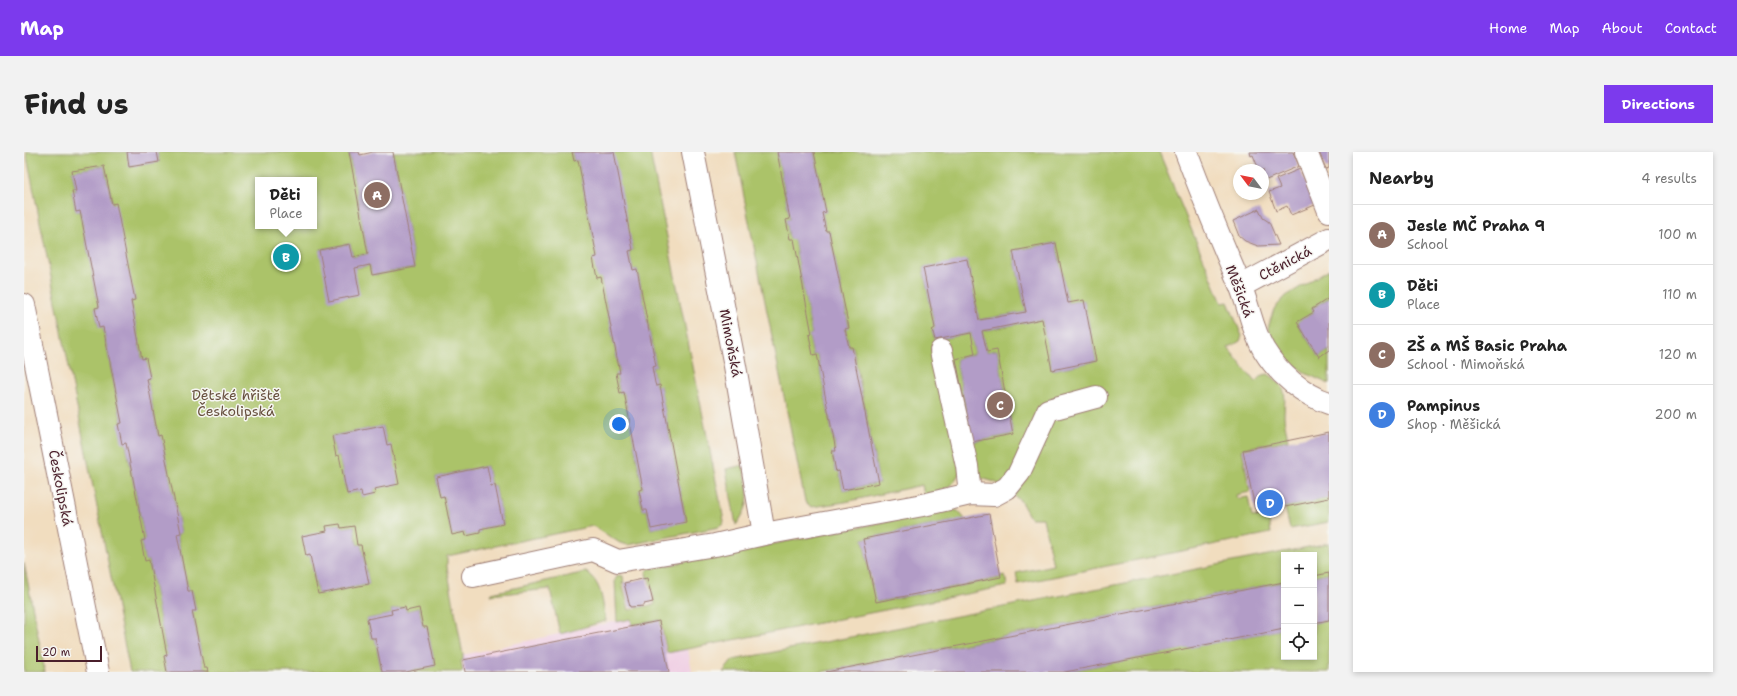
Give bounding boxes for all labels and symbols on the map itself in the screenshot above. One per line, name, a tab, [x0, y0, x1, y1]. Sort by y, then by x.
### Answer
north arrow	[1233, 164, 1269, 200]
pin: A	[364, 180, 390, 210]
street label: Ctěnická	[1256, 241, 1315, 284]
pin: B	[273, 242, 299, 272]
street label: Měšická	[1222, 262, 1258, 320]
street label: Mimoňská	[716, 307, 746, 379]
park label: Dětské hřiště Českolipská	[192, 386, 280, 420]
pin: C	[987, 390, 1013, 420]
your location	[609, 414, 629, 434]
street label: Českolipská	[45, 448, 77, 528]
pin: D	[1257, 488, 1283, 518]
scale bar	[36, 644, 102, 663]

